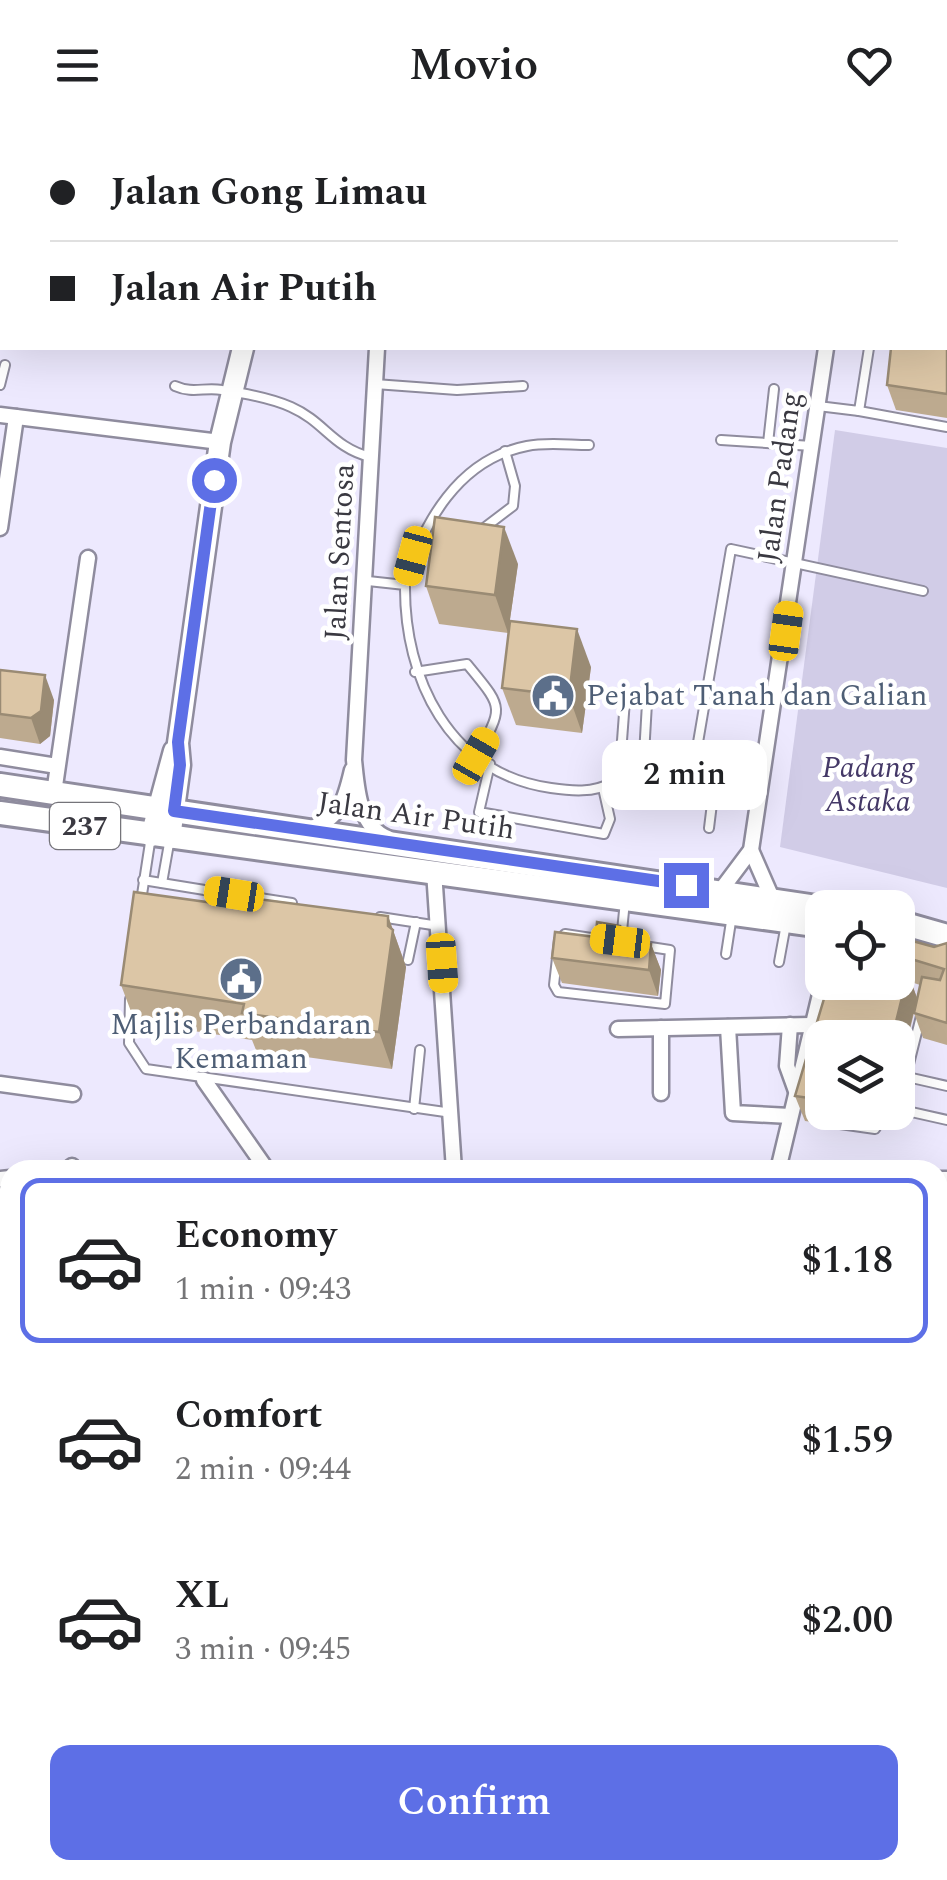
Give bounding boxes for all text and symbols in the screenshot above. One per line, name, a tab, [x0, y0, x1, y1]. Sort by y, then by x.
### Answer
text: Movio	[409, 31, 538, 100]
icon: menu	[50, 38, 105, 93]
icon: heart	[842, 38, 897, 93]
text: Jalan Gong Limau	[110, 164, 427, 222]
text: Jalan Air Putih	[110, 260, 377, 318]
street label: Jalan Padang	[745, 389, 815, 565]
route start	[192, 458, 237, 503]
street label: Jalan Sentosa	[312, 462, 368, 641]
car	[391, 523, 435, 589]
car	[767, 599, 805, 663]
public building icon: Pejabat Tanah dan Galian	[530, 673, 576, 719]
place label: Pejabat Tanah dan Galian	[586, 673, 928, 719]
car	[448, 723, 504, 789]
callout: 2 min	[604, 740, 768, 810]
park label: Padang Astaka	[822, 745, 916, 825]
text: 2 min	[643, 750, 726, 799]
street label: Jalan Air Putih	[315, 779, 517, 853]
road number: 237	[50, 803, 120, 849]
route end	[664, 863, 709, 908]
car	[202, 874, 266, 914]
map controls	[805, 890, 915, 1130]
button: locate	[805, 890, 915, 1000]
car	[588, 922, 652, 960]
car	[425, 932, 459, 994]
public building icon: Majlis Perbandaran Kemaman	[218, 956, 264, 1002]
place label: Majlis Perbandaran Kemaman	[110, 1002, 372, 1082]
button: layers	[805, 1020, 915, 1130]
text: Economy	[175, 1207, 336, 1265]
icon: car	[55, 1216, 145, 1306]
text: $1.18	[802, 1232, 893, 1290]
text: 1 min · 09:43	[175, 1265, 351, 1314]
text: Comfort	[175, 1387, 322, 1445]
icon: car	[55, 1396, 145, 1486]
text: $1.59	[802, 1412, 893, 1470]
text: 2 min · 09:44	[175, 1445, 351, 1494]
text: XL	[175, 1567, 229, 1625]
icon: car	[55, 1576, 145, 1666]
text: $2.00	[802, 1592, 893, 1650]
text: 3 min · 09:45	[175, 1625, 351, 1674]
button: Confirm	[50, 1745, 898, 1860]

